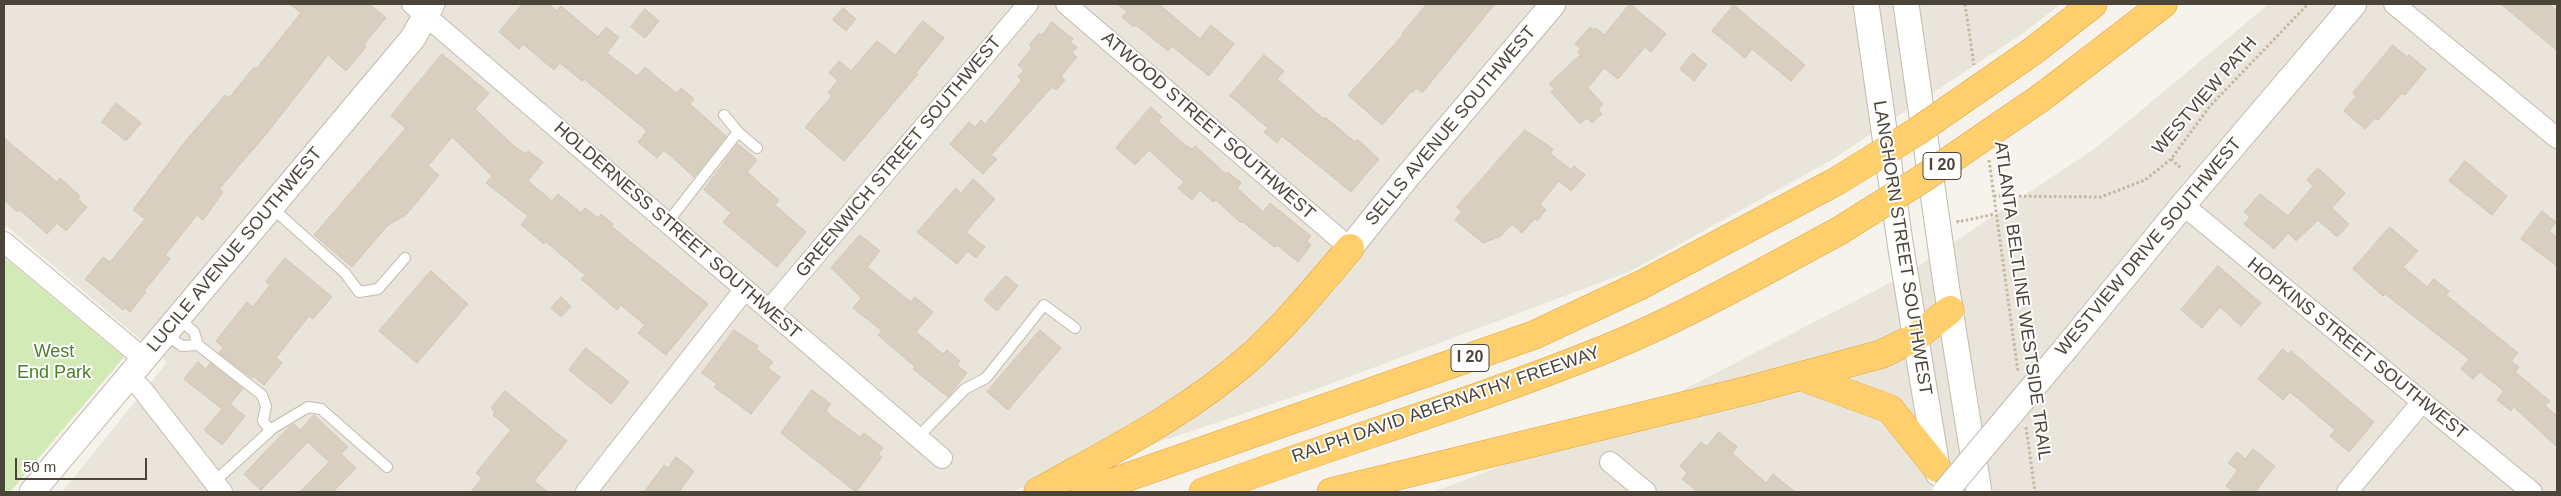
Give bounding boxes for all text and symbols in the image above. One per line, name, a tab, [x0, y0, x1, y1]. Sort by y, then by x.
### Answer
street label: SELLS AVENUE SOUTHWEST	[1361, 22, 1541, 230]
street label: ATWOOD STREET SOUTHWEST	[1097, 27, 1319, 225]
street label: GREENWICH STREET SOUTHWEST	[792, 32, 1006, 282]
street label: WESTVIEW PATH	[2148, 33, 2262, 159]
street label: LANGHORN STREET SOUTHWEST	[1868, 99, 1936, 397]
street label: HOLDERNESS STREET SOUTHWEST	[549, 118, 805, 344]
street label: WESTVIEW DRIVE SOUTHWEST	[2051, 134, 2247, 360]
street label: ATLANTA BELTLINE WESTSIDE TRAIL	[1989, 140, 2055, 462]
street label: LUCILE AVENUE SOUTHWEST	[143, 143, 327, 357]
road number: I 20	[1923, 153, 1961, 180]
street label: HOPKINS STREET SOUTHWEST	[2243, 253, 2471, 445]
park label: West End Park	[17, 341, 91, 384]
street label: RALPH DAVID ABERNATHY FREEWAY	[1289, 342, 1603, 468]
road number: I 20	[1451, 344, 1489, 372]
scale bar	[18, 448, 150, 480]
text: 50 m	[23, 458, 56, 475]

